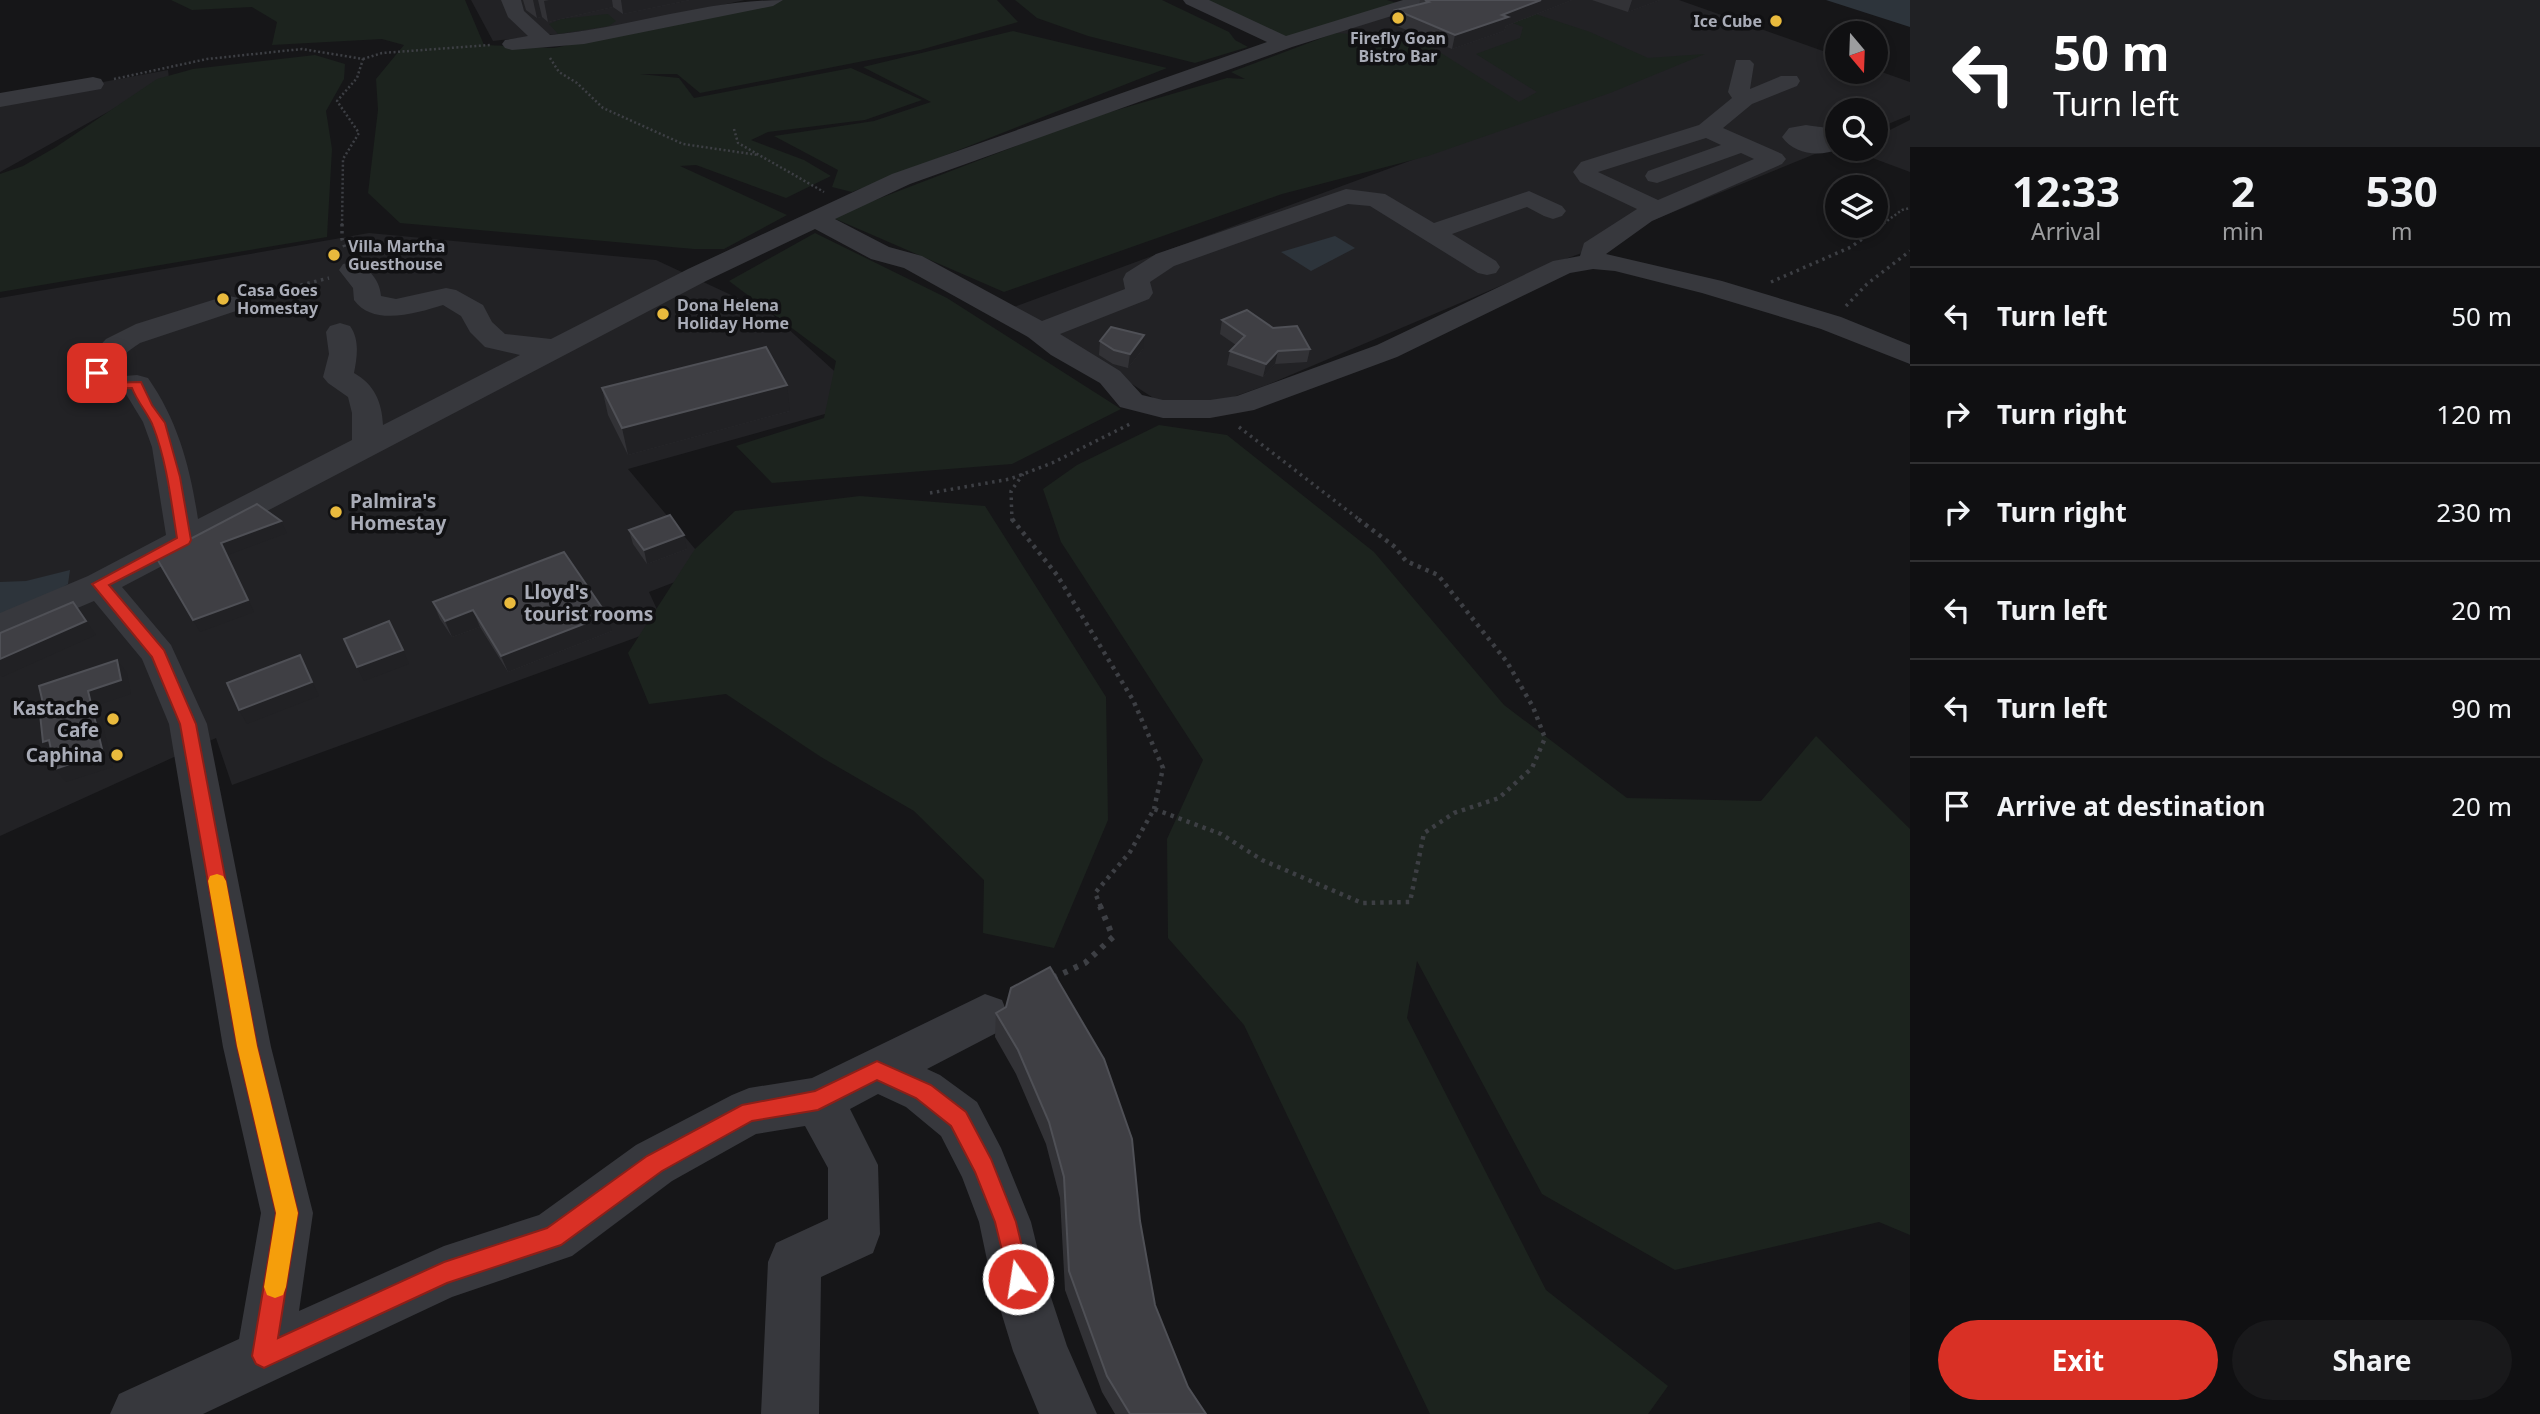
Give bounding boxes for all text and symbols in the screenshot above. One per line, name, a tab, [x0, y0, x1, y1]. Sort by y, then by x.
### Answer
marker: Firefly Goan Bistro Bar	[1390, 10, 1406, 26]
place label: Ice Cube	[1693, 10, 1762, 32]
marker: Ice Cube	[1768, 13, 1784, 29]
text: 50 m	[2053, 19, 2170, 85]
north arrow	[1825, 21, 1888, 84]
map controls	[1825, 21, 1888, 238]
place label: Firefly Goan Bistro Bar	[1350, 27, 1446, 67]
icon: left	[1938, 28, 2029, 119]
text: Turn left	[2053, 82, 2179, 125]
button: search	[1825, 98, 1888, 161]
text: 12:33	[2012, 162, 2120, 219]
text: 2	[2231, 162, 2255, 219]
text: 530	[2366, 162, 2438, 219]
button: layers	[1825, 175, 1888, 238]
text: Arrival	[2031, 215, 2101, 247]
text: min	[2222, 215, 2264, 247]
text: m	[2391, 215, 2413, 247]
place label: Villa Martha Guesthouse	[348, 235, 445, 275]
marker: Villa Martha Guesthouse	[326, 247, 342, 263]
place label: Casa Goes Homestay	[237, 279, 319, 319]
marker: Casa Goes Homestay	[215, 291, 231, 307]
place label: Dona Helena Holiday Home	[677, 294, 789, 334]
icon: left	[1938, 297, 1976, 335]
text: Turn left	[1997, 298, 2108, 334]
text: 50 m	[2451, 298, 2512, 334]
marker: Dona Helena Holiday Home	[655, 306, 671, 322]
pin	[67, 343, 127, 403]
icon: arrive	[78, 354, 116, 392]
icon: right	[1938, 395, 1976, 433]
text: Turn right	[1997, 396, 2127, 432]
text: 120 m	[2436, 396, 2512, 432]
place label: Palmira's Homestay	[350, 488, 446, 536]
icon: right	[1938, 493, 1976, 531]
text: Turn right	[1997, 494, 2127, 530]
text: 230 m	[2436, 494, 2512, 530]
marker: Palmira's Homestay	[328, 504, 344, 520]
place label: Lloyd's tourist rooms	[524, 579, 653, 627]
icon: left	[1938, 591, 1976, 629]
text: Turn left	[1997, 592, 2108, 628]
text: 20 m	[2451, 592, 2512, 628]
marker: Lloyd's tourist rooms	[502, 595, 518, 611]
icon: left	[1938, 689, 1976, 727]
text: Turn left	[1997, 690, 2108, 726]
text: 90 m	[2451, 690, 2512, 726]
place label: Kastache Cafe	[12, 695, 99, 743]
marker: Kastache Cafe	[105, 711, 121, 727]
place label: Caphina	[26, 742, 103, 768]
marker: Caphina	[109, 747, 125, 763]
icon: arrive	[1938, 787, 1976, 825]
text: Arrive at destination	[1997, 788, 2266, 824]
text: 20 m	[2451, 788, 2512, 824]
position arrow	[981, 1242, 1055, 1316]
button: Exit	[1938, 1320, 2218, 1400]
button: Share	[2232, 1320, 2512, 1400]

